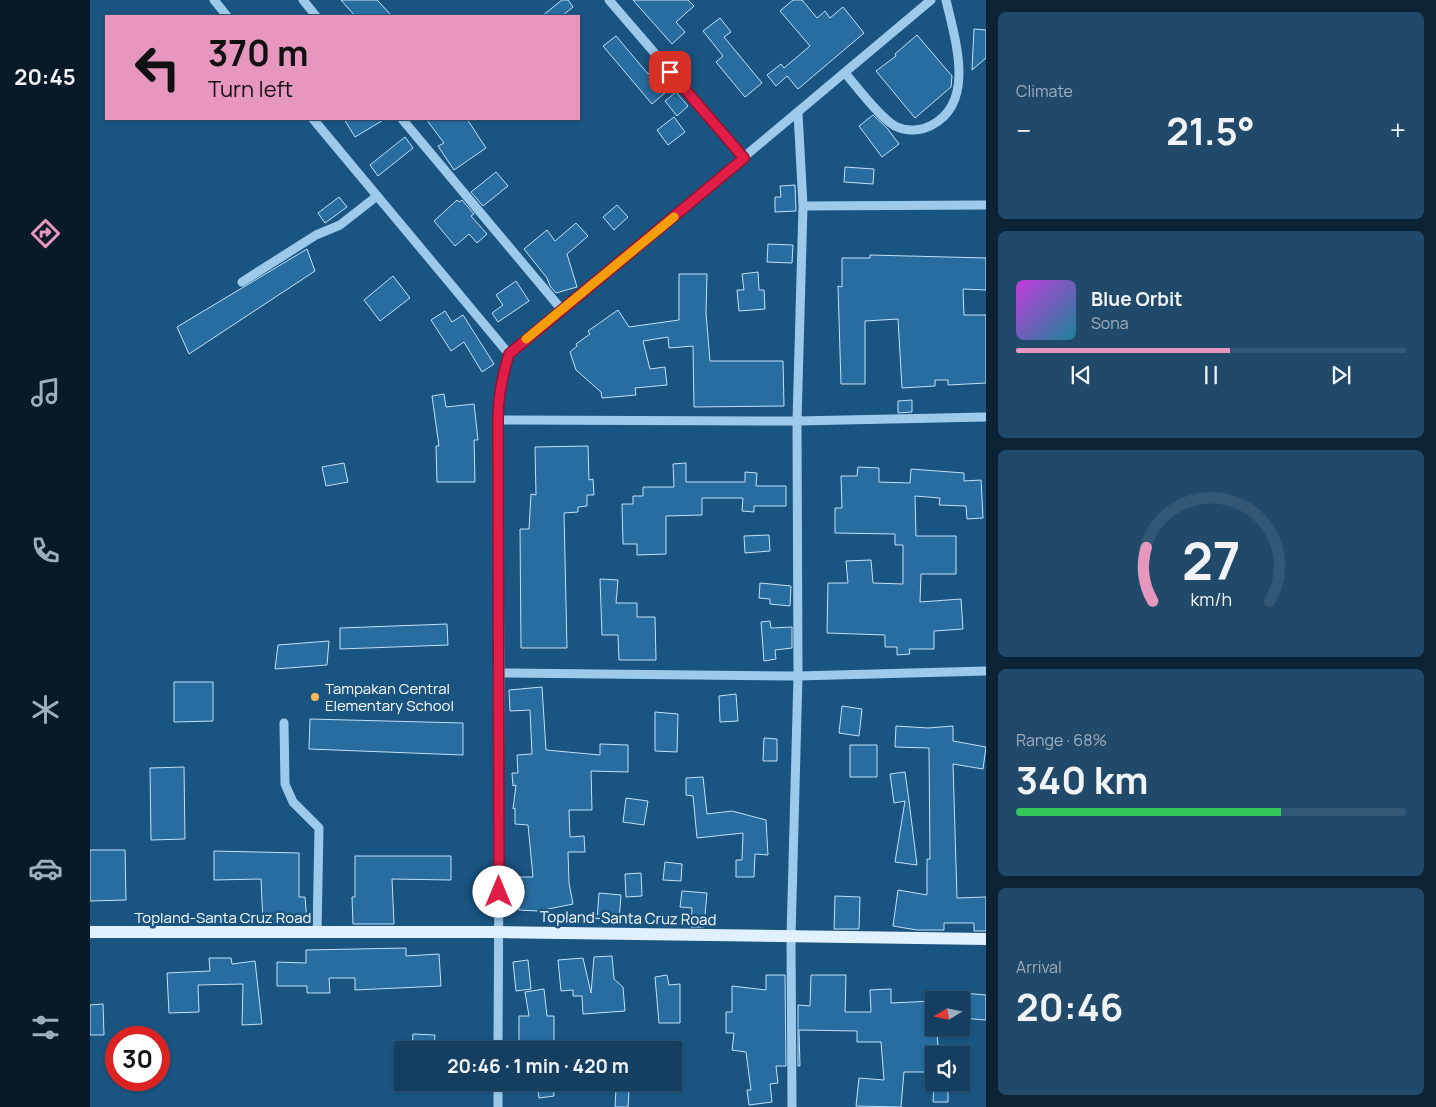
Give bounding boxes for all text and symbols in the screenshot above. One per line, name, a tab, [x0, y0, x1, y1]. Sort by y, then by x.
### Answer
text: 370 m	[208, 29, 309, 77]
icon: left	[125, 35, 190, 100]
pin	[649, 51, 691, 93]
icon: arrive	[656, 58, 684, 86]
text: 20:45	[14, 62, 76, 92]
text: Turn left	[208, 74, 293, 104]
text: Climate	[1016, 80, 1073, 102]
text: 21.5°	[1166, 104, 1255, 156]
text: −	[1016, 111, 1031, 149]
text: +	[1390, 111, 1406, 149]
icon: directions	[28, 216, 63, 251]
text: Blue Orbit	[1091, 286, 1183, 312]
text: Sona	[1091, 312, 1129, 334]
icon: previous	[1067, 361, 1095, 389]
icon: pause	[1197, 361, 1225, 389]
icon: next	[1327, 361, 1355, 389]
icon: music	[28, 375, 63, 410]
text: 27	[1182, 525, 1240, 596]
icon: phone	[28, 533, 63, 568]
text: km/h	[1190, 587, 1232, 611]
place label: Tampakan Central Elementary School	[325, 678, 454, 716]
marker: Tampakan Central Elementary School	[309, 691, 321, 703]
icon: climate	[28, 692, 63, 727]
text: Range · 68%	[1016, 729, 1107, 751]
text: 340 km	[1016, 753, 1148, 805]
icon: car	[28, 851, 63, 886]
position arrow	[472, 865, 524, 917]
street label: Topland-Santa Cruz Road	[539, 906, 717, 930]
street label: Topland-Santa Cruz Road	[135, 907, 311, 928]
text: Arrival	[1016, 956, 1062, 978]
text: 20:46	[1016, 980, 1123, 1032]
north arrow	[925, 991, 970, 1036]
map controls	[925, 991, 970, 1091]
icon: filters	[28, 1010, 63, 1045]
speed limit sign: 30	[105, 1026, 170, 1091]
button: sound	[925, 1046, 970, 1091]
text: 20:46 · 1 min · 420 m	[447, 1053, 629, 1079]

